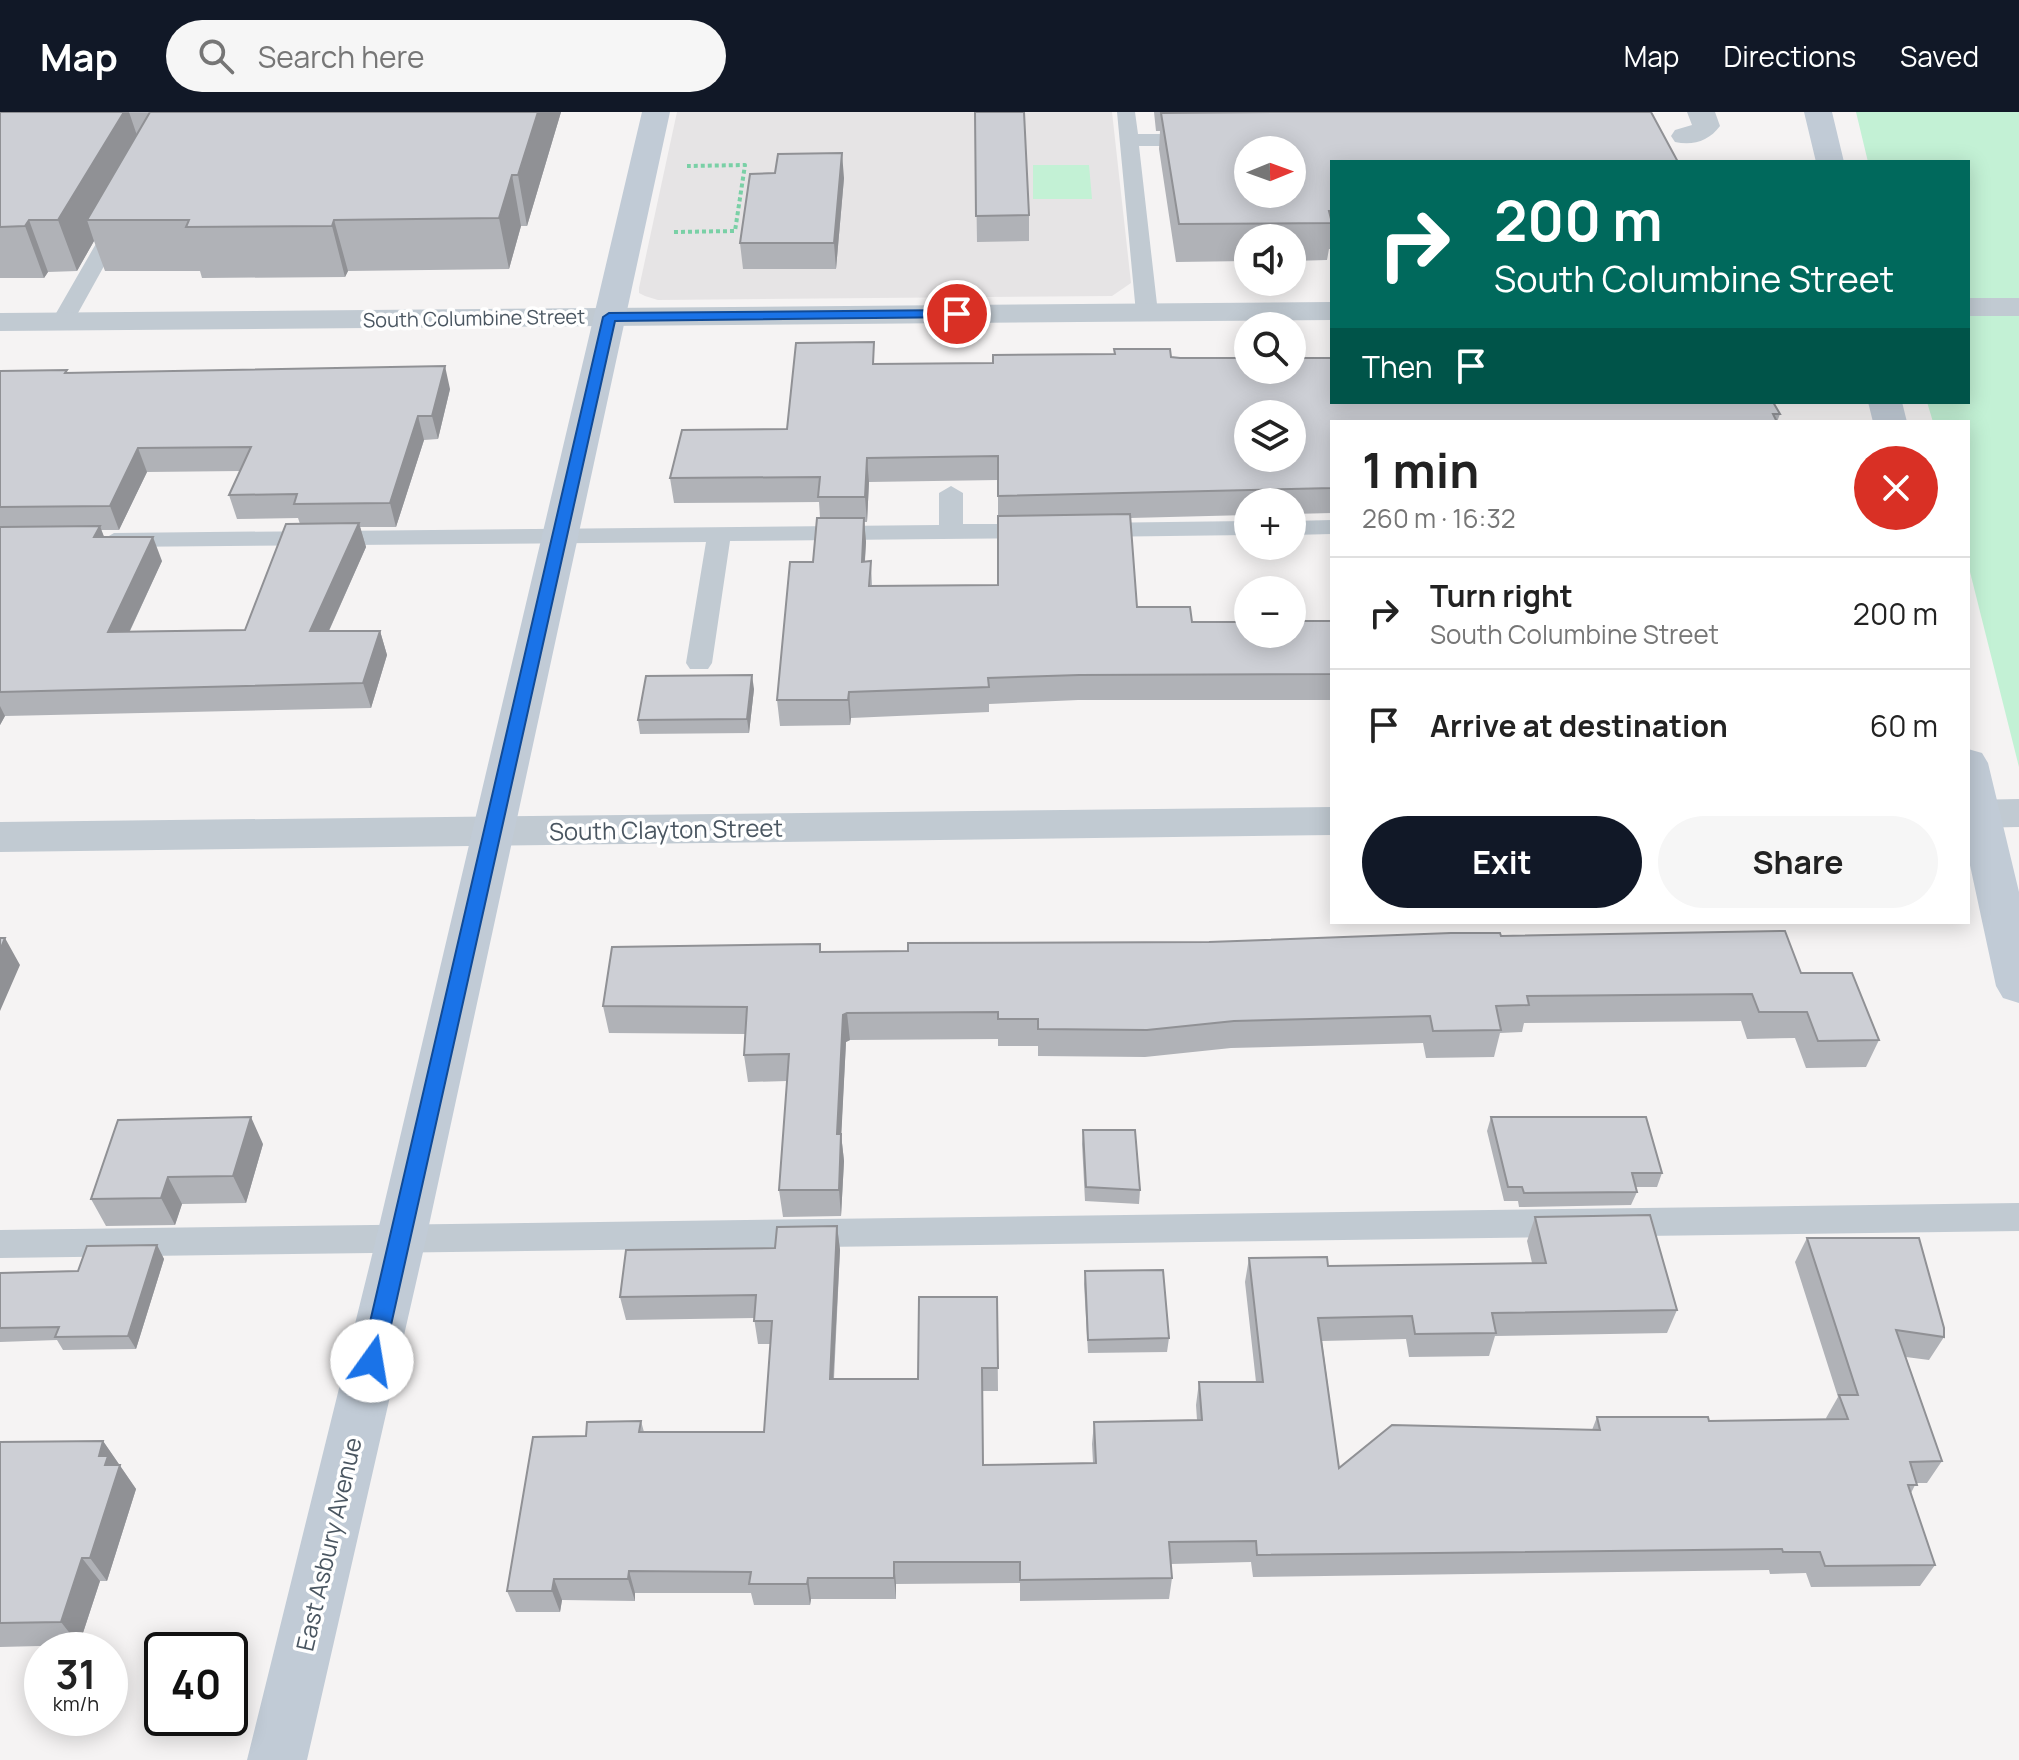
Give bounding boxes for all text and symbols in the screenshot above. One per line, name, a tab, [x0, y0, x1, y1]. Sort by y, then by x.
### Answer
search box	[166, 20, 726, 92]
text: Map	[40, 30, 118, 82]
icon: search	[194, 34, 238, 78]
text: Search here	[258, 36, 425, 77]
text: Map	[1624, 37, 1679, 75]
text: Directions	[1723, 37, 1856, 75]
text: Saved	[1900, 37, 1979, 75]
north arrow	[1234, 136, 1306, 208]
map controls	[1234, 136, 1306, 648]
text: 200 m	[1494, 181, 1663, 258]
icon: right	[1362, 192, 1466, 296]
button: sound	[1234, 224, 1306, 296]
text: South Columbine Street	[1494, 254, 1894, 303]
pin	[923, 280, 991, 348]
icon: arrive	[935, 292, 979, 336]
street label: South Columbine Street	[363, 303, 585, 333]
button: search	[1234, 312, 1306, 384]
icon: arrive	[1449, 344, 1493, 388]
text: Then	[1362, 346, 1433, 387]
button: layers	[1234, 400, 1306, 472]
text: 1 min	[1362, 437, 1479, 502]
button: close	[1854, 446, 1938, 530]
button: +	[1234, 488, 1306, 560]
text: 260 m · 16:32	[1362, 500, 1516, 536]
text: Turn right	[1430, 575, 1573, 616]
button: −	[1234, 576, 1306, 648]
icon: right	[1362, 591, 1406, 635]
text: 200 m	[1853, 593, 1938, 634]
text: South Columbine Street	[1430, 616, 1719, 652]
icon: arrive	[1362, 703, 1406, 747]
text: Arrive at destination	[1430, 705, 1728, 746]
text: 60 m	[1870, 705, 1938, 746]
street label: South Clayton Street	[549, 810, 783, 848]
button: Exit	[1362, 816, 1642, 908]
button: Share	[1658, 816, 1938, 908]
position arrow	[330, 1319, 414, 1403]
street label: East Asbury Avenue	[287, 1434, 369, 1654]
speed limit sign: 40	[144, 1632, 248, 1736]
text: 31	[56, 1646, 96, 1701]
text: km/h	[53, 1690, 99, 1717]

